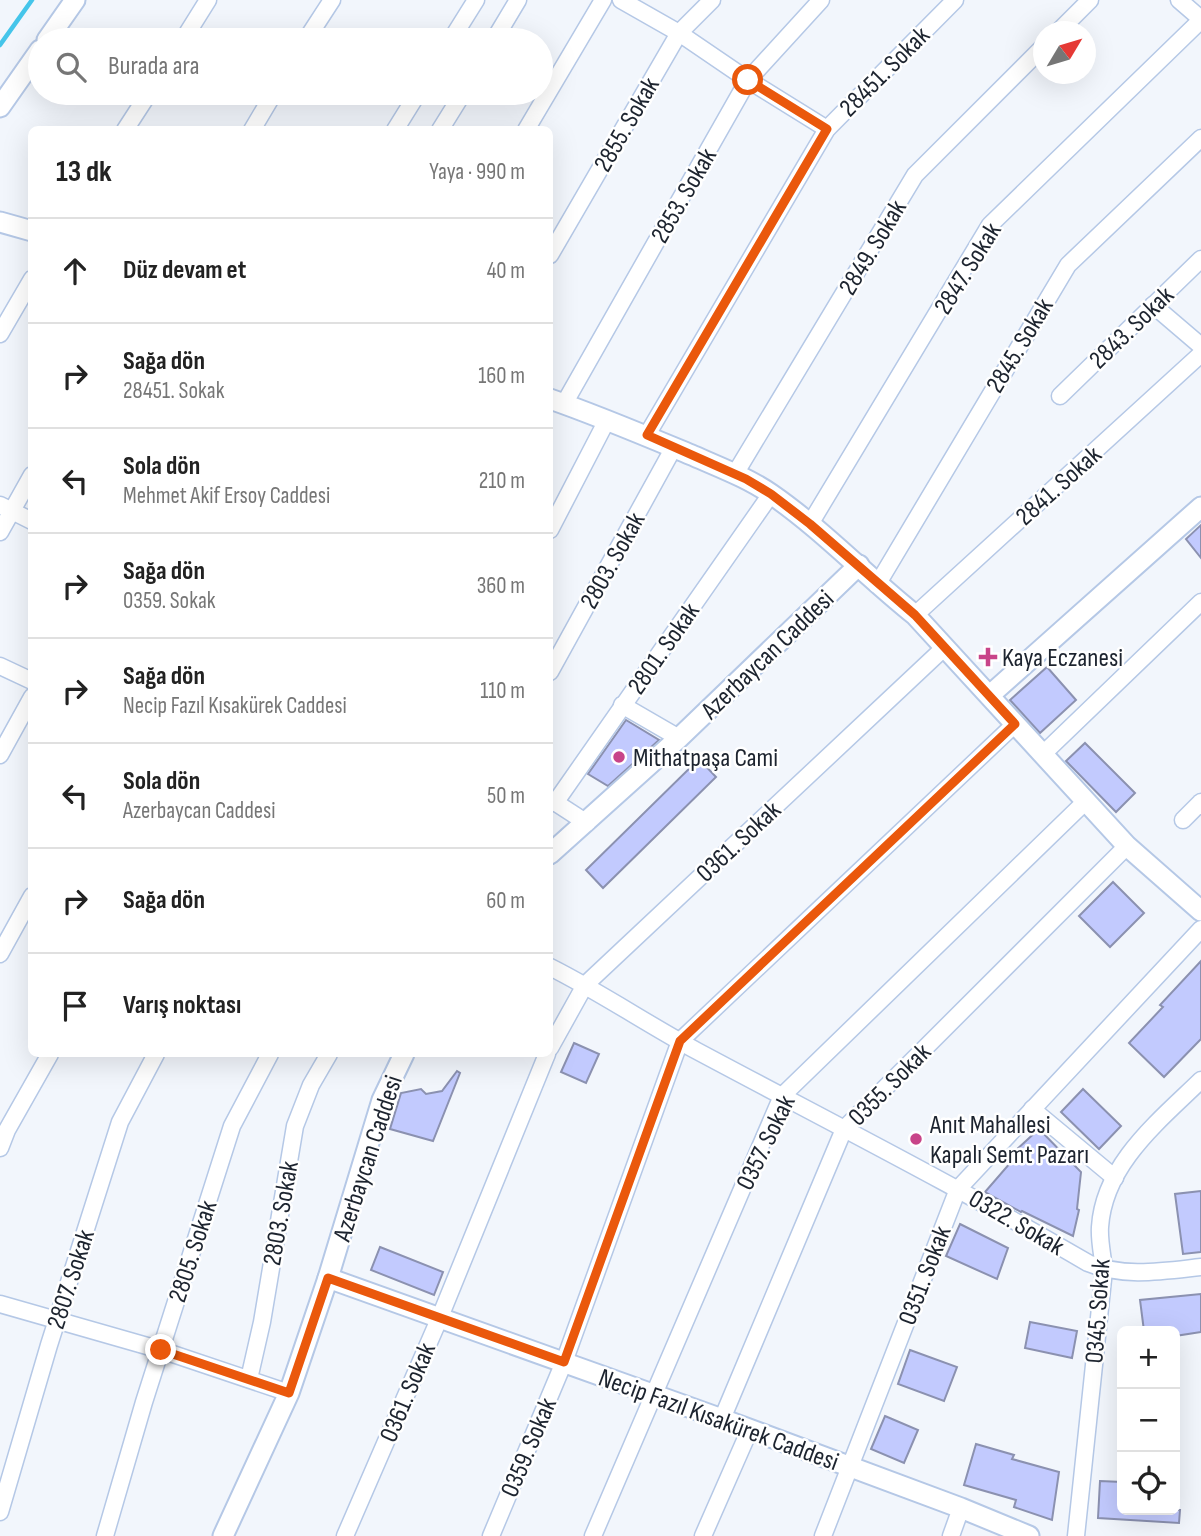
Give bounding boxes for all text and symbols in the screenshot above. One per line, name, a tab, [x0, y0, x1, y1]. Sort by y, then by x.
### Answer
street label: 28451. Sokak	[834, 21, 937, 124]
north arrow	[1033, 21, 1096, 84]
search box	[28, 28, 553, 105]
icon: search	[52, 48, 90, 86]
text: Burada ara	[108, 51, 200, 82]
route start	[732, 64, 763, 95]
street label: 2855. Sokak	[588, 72, 667, 177]
street label: 2853. Sokak	[645, 143, 724, 249]
text: 13 dk	[56, 154, 112, 190]
text: Yaya · 990 m	[429, 158, 525, 186]
street label: 2849. Sokak	[833, 195, 914, 301]
street label: 2847. Sokak	[928, 217, 1009, 320]
icon: ahead	[56, 252, 94, 290]
text: Düz devam et	[123, 255, 246, 286]
text: 40 m	[487, 257, 525, 285]
street label: 2843. Sokak	[1083, 280, 1181, 376]
street label: 2845. Sokak	[980, 293, 1061, 399]
text: Sağa dön	[123, 346, 205, 377]
icon: right	[56, 357, 94, 395]
text: 160 m	[478, 362, 525, 390]
text: 28451. Sokak	[123, 377, 224, 405]
street label: 2841. Sokak	[1010, 440, 1108, 533]
text: Sola dön	[123, 451, 200, 482]
icon: left	[56, 462, 94, 500]
text: 210 m	[479, 467, 525, 495]
text: Mehmet Akif Ersoy Caddesi	[123, 482, 330, 510]
street label: 2803. Sokak	[574, 507, 652, 614]
text: Sağa dön	[123, 556, 205, 587]
icon: right	[56, 567, 94, 605]
text: 360 m	[477, 572, 525, 600]
street label: Azerbaycan Caddesi	[695, 584, 841, 727]
text: 0359. Sokak	[123, 587, 216, 615]
street label: 2801. Sokak	[622, 597, 707, 701]
place label: Kaya Eczanesi	[1002, 643, 1123, 674]
marker: Kaya Eczanesi	[980, 649, 996, 665]
text: Sağa dön	[123, 661, 205, 692]
icon: right	[56, 672, 94, 710]
text: 110 m	[480, 677, 525, 705]
text: Necip Fazıl Kısakürek Caddesi	[123, 692, 347, 720]
place label: Mithatpaşa Cami	[633, 743, 778, 774]
marker: Mithatpaşa Cami	[611, 749, 627, 765]
text: Sola dön	[123, 766, 200, 797]
icon: left	[56, 777, 94, 815]
text: 50 m	[487, 782, 525, 810]
street label: 0361. Sokak	[690, 795, 788, 889]
text: Azerbaycan Caddesi	[123, 797, 276, 825]
icon: right	[56, 882, 94, 920]
text: Sağa dön	[123, 885, 205, 916]
text: 60 m	[486, 887, 525, 915]
icon: arrive	[56, 987, 94, 1025]
text: Varış noktası	[123, 990, 241, 1021]
street label: 0355. Sokak	[842, 1037, 938, 1133]
street label: Azerbaycan Caddesi	[327, 1072, 410, 1246]
street label: 0357. Sokak	[730, 1090, 803, 1195]
place label: Anıt Mahallesi Kapalı Semt Pazarı	[929, 1110, 1089, 1171]
marker: Anıt Mahallesi Kapalı Semt Pazarı	[908, 1131, 924, 1147]
street label: 2803. Sokak	[257, 1159, 306, 1268]
street label: 0322. Sokak	[963, 1184, 1069, 1263]
street label: 2805. Sokak	[162, 1197, 224, 1306]
street label: 0351. Sokak	[892, 1222, 958, 1329]
street label: 2807. Sokak	[41, 1226, 102, 1333]
street label: 0345. Sokak	[1079, 1258, 1118, 1364]
map controls	[1117, 1326, 1180, 1515]
button: +	[1117, 1326, 1180, 1389]
route end	[145, 1334, 176, 1365]
street label: 0361. Sokak	[374, 1338, 443, 1447]
street label: Necip Fazıl Kısakürek Caddesi	[594, 1363, 843, 1478]
button: −	[1117, 1389, 1180, 1452]
street label: 0359. Sokak	[495, 1393, 564, 1502]
button: locate	[1117, 1452, 1180, 1515]

